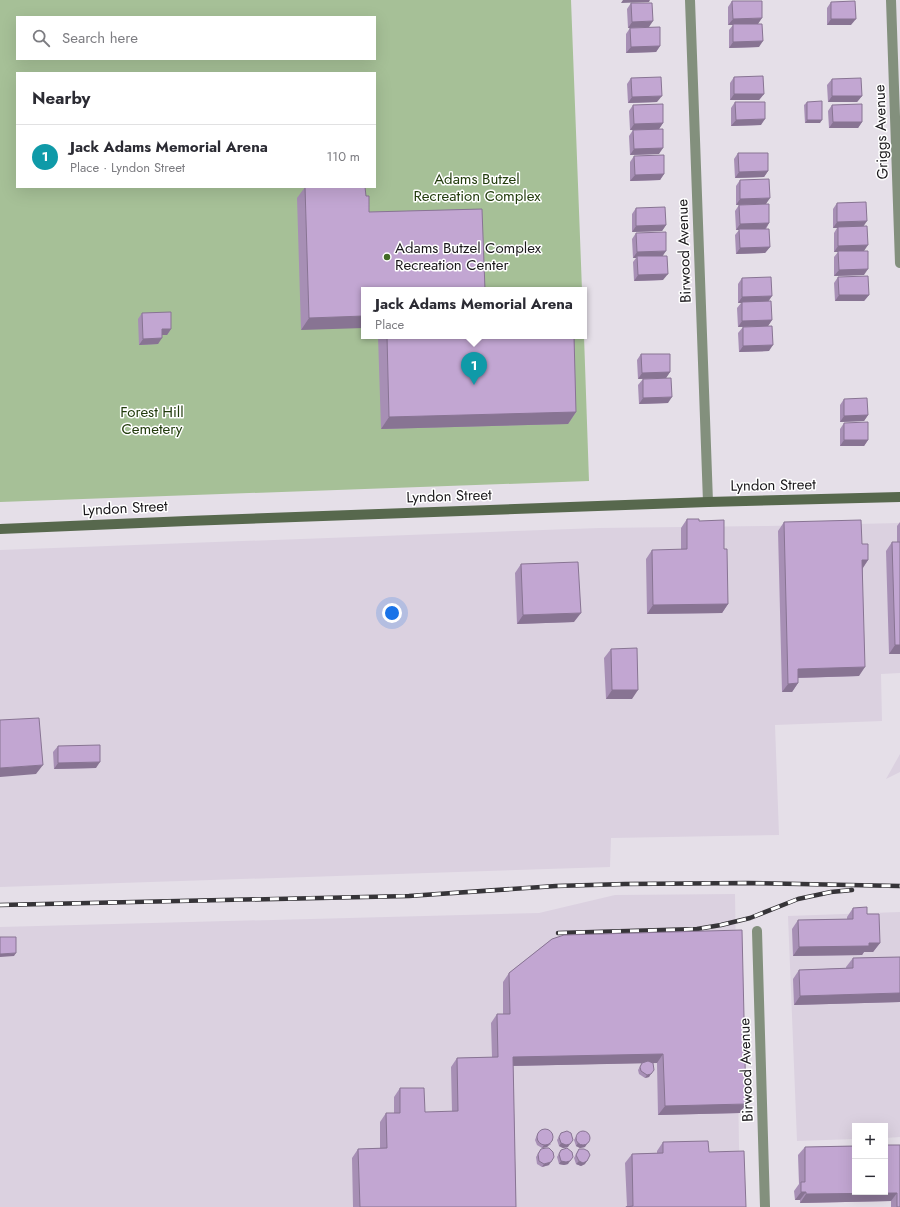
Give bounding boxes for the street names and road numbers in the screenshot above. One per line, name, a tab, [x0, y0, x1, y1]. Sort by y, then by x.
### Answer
street label: Griggs Avenue	[868, 84, 894, 180]
street label: Birwood Avenue	[671, 198, 697, 303]
street label: Lyndon Street	[730, 473, 816, 497]
street label: Lyndon Street	[406, 484, 492, 508]
street label: Lyndon Street	[82, 495, 169, 521]
street label: Birwood Avenue	[733, 1017, 759, 1122]

